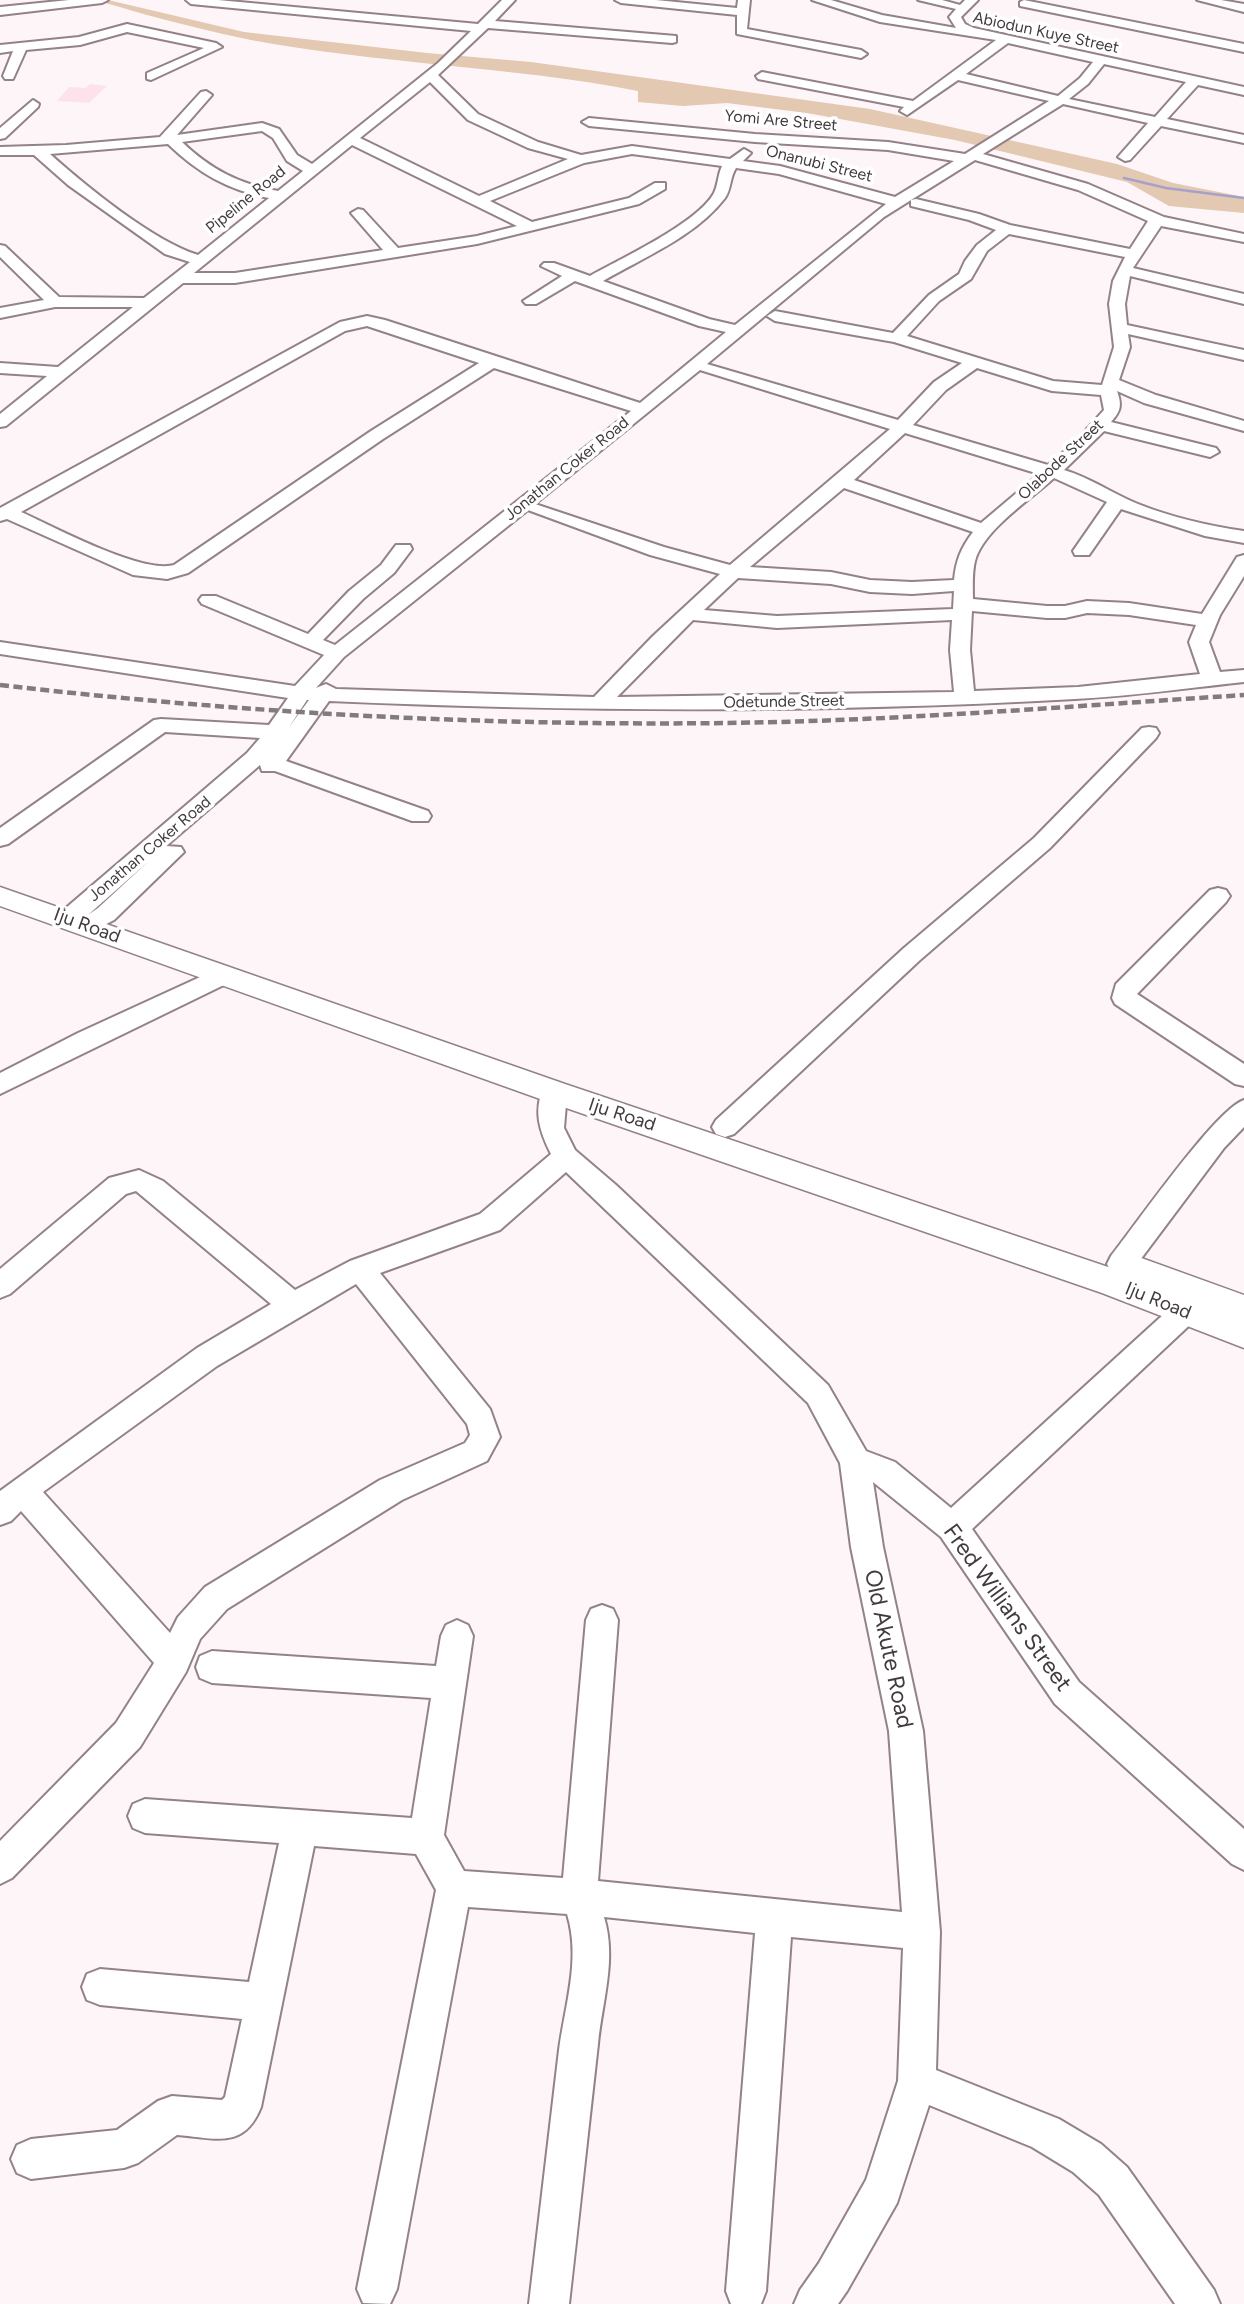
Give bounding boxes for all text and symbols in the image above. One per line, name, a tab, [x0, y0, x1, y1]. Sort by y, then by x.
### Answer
street label: Abiodun Kuye Street	[971, 8, 1121, 58]
street label: Yomi Are Street	[724, 107, 838, 135]
street label: Onanubi Street	[764, 141, 874, 187]
street label: Pipeline Road	[202, 162, 290, 238]
street label: Jonathan Coker Road	[501, 413, 633, 525]
street label: Olabode Street	[1014, 416, 1108, 504]
street label: Odetunde Street	[723, 691, 845, 713]
street label: Jonathan Coker Road	[85, 792, 215, 906]
street label: Iju Road	[51, 903, 123, 949]
street label: Iju Road	[586, 1093, 658, 1137]
street label: Iju Road	[1122, 1277, 1194, 1325]
street label: Fred Willians Street	[937, 1519, 1077, 1697]
street label: Old Akute Road	[858, 1567, 918, 1731]

